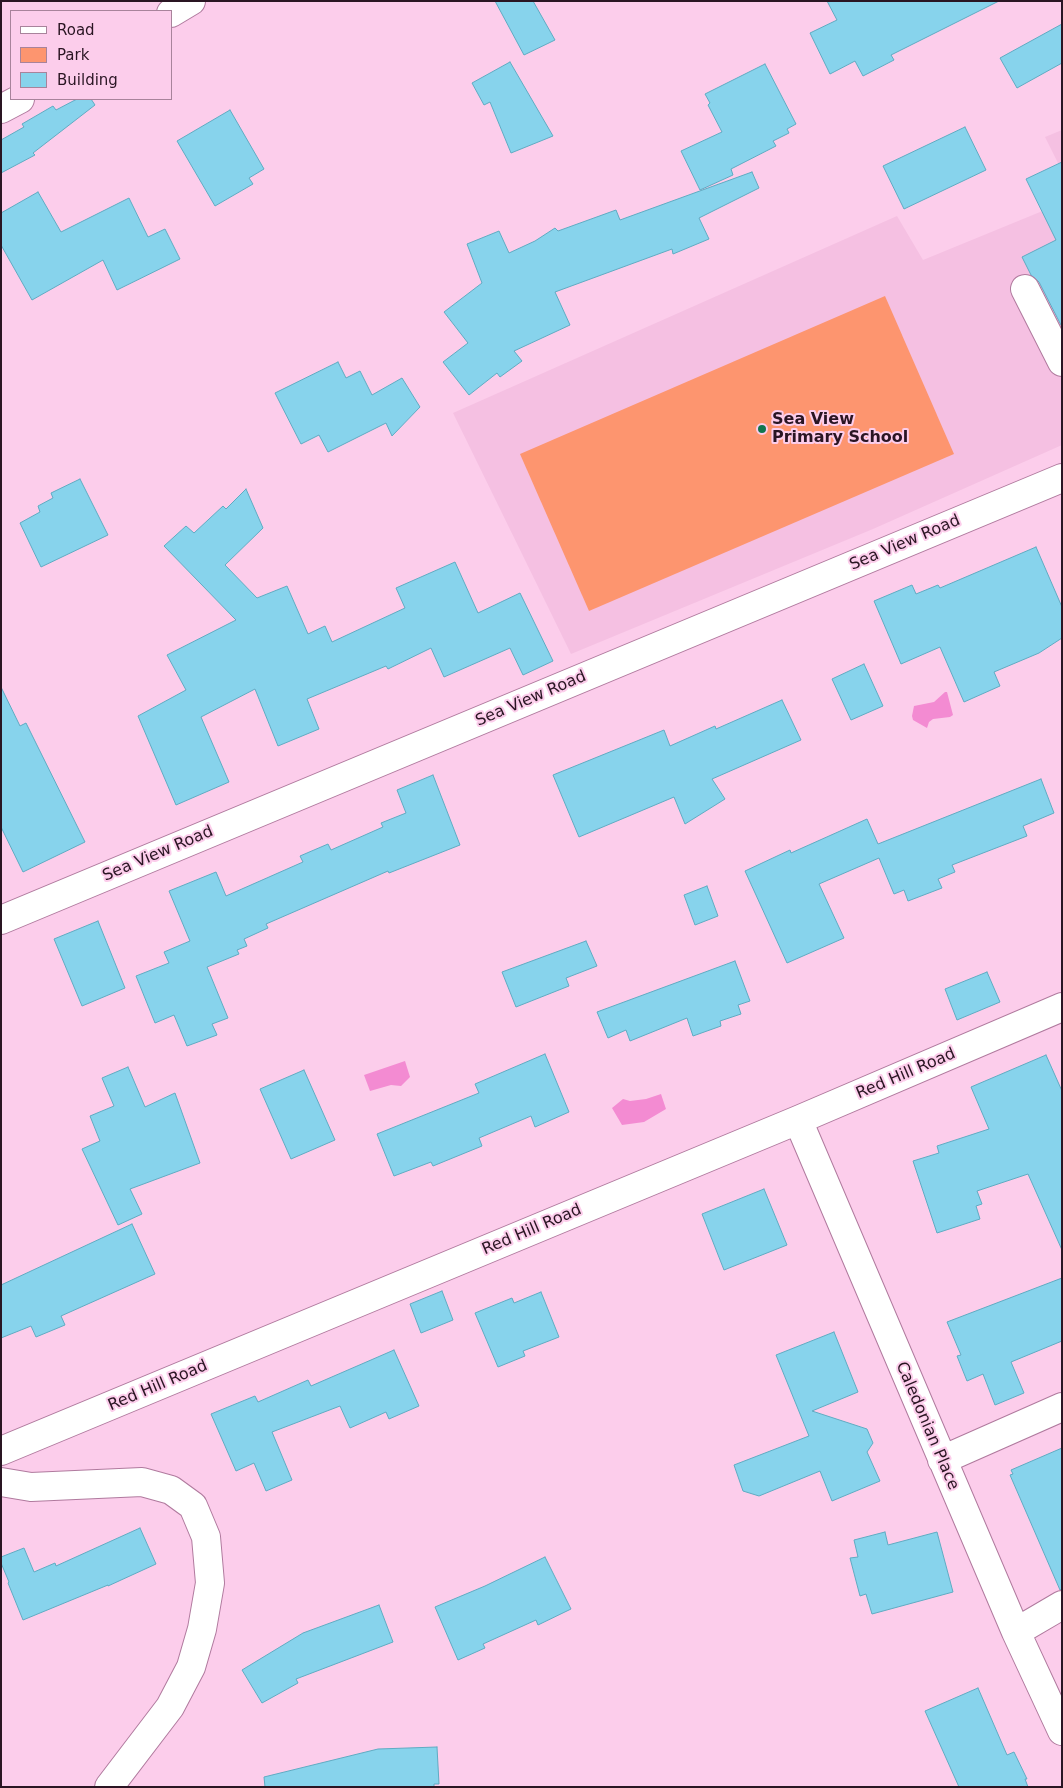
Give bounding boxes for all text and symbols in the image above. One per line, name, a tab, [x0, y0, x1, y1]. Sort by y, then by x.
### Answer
legend	[10, 10, 172, 100]
text: Road	[57, 21, 95, 39]
text: Park	[57, 46, 89, 64]
text: Building	[57, 71, 118, 89]
place label: Sea View Primary School	[772, 410, 908, 448]
marker: Sea View Primary School	[756, 423, 768, 435]
street label: Sea View Road	[847, 511, 963, 575]
street label: Sea View Road	[473, 667, 589, 731]
street label: Sea View Road	[100, 822, 216, 886]
street label: Red Hill Road	[853, 1044, 959, 1104]
street label: Red Hill Road	[479, 1200, 585, 1260]
street label: Red Hill Road	[105, 1356, 211, 1416]
street label: Caledonian Place	[891, 1359, 963, 1493]

